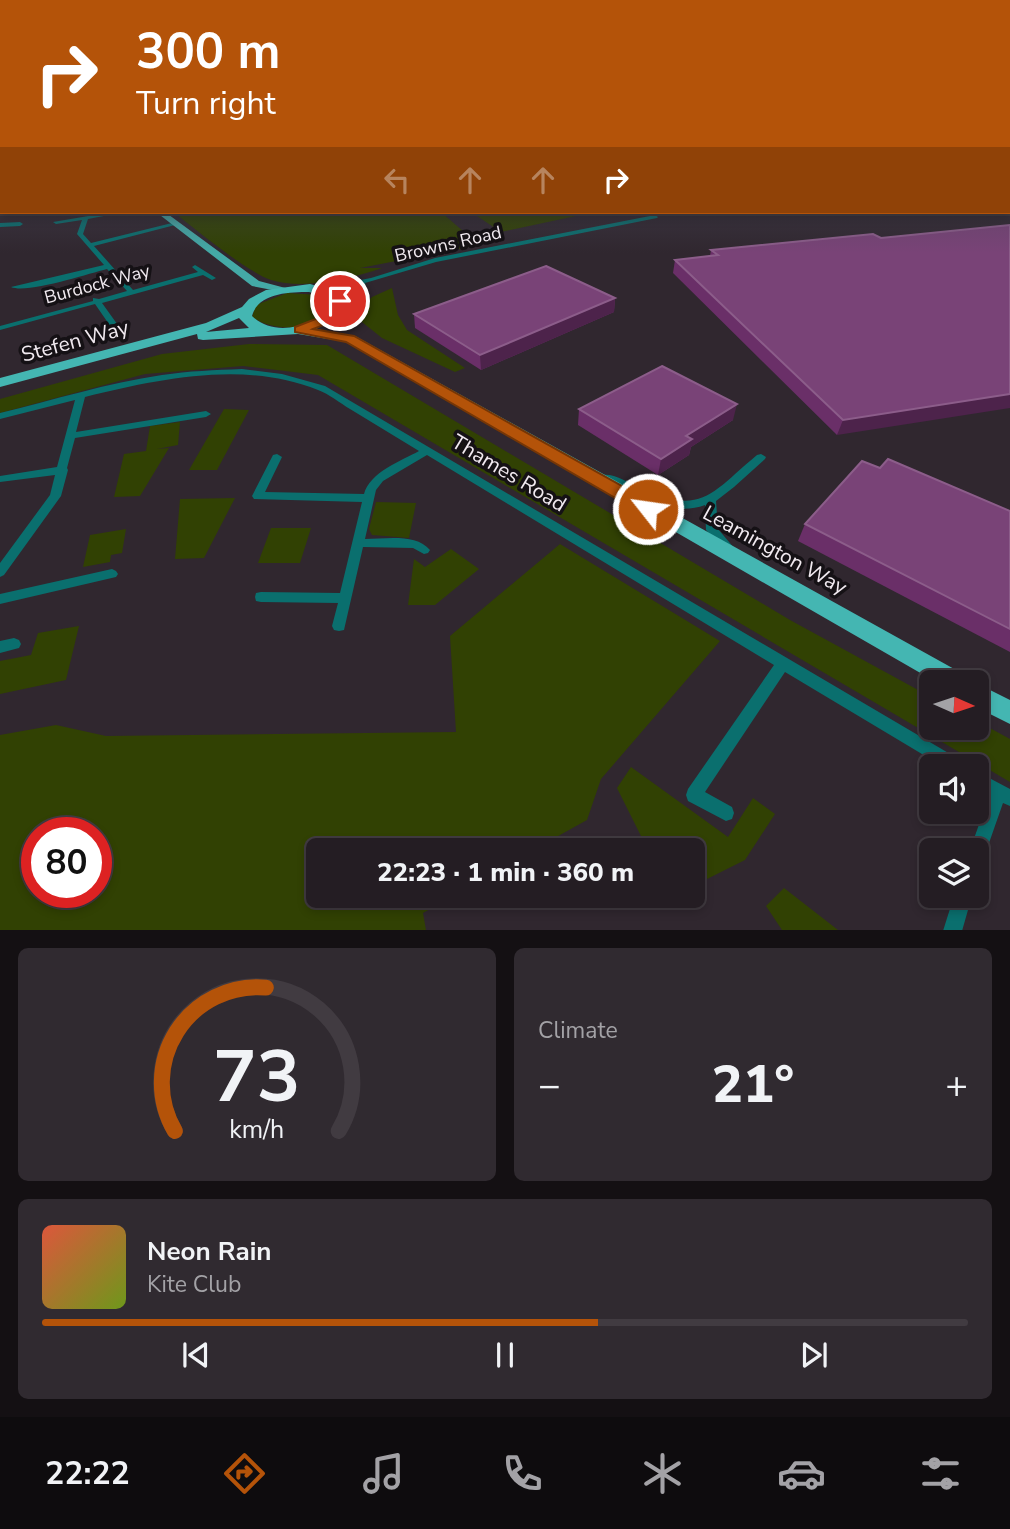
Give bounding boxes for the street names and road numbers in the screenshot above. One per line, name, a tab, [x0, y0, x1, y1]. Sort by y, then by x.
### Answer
street label: Browns Road	[392, 220, 504, 268]
street label: Burdock Way	[41, 258, 153, 310]
street label: Stefen Way	[18, 313, 132, 369]
street label: Thames Road	[446, 428, 572, 518]
street label: Leamington Way	[698, 499, 852, 601]

